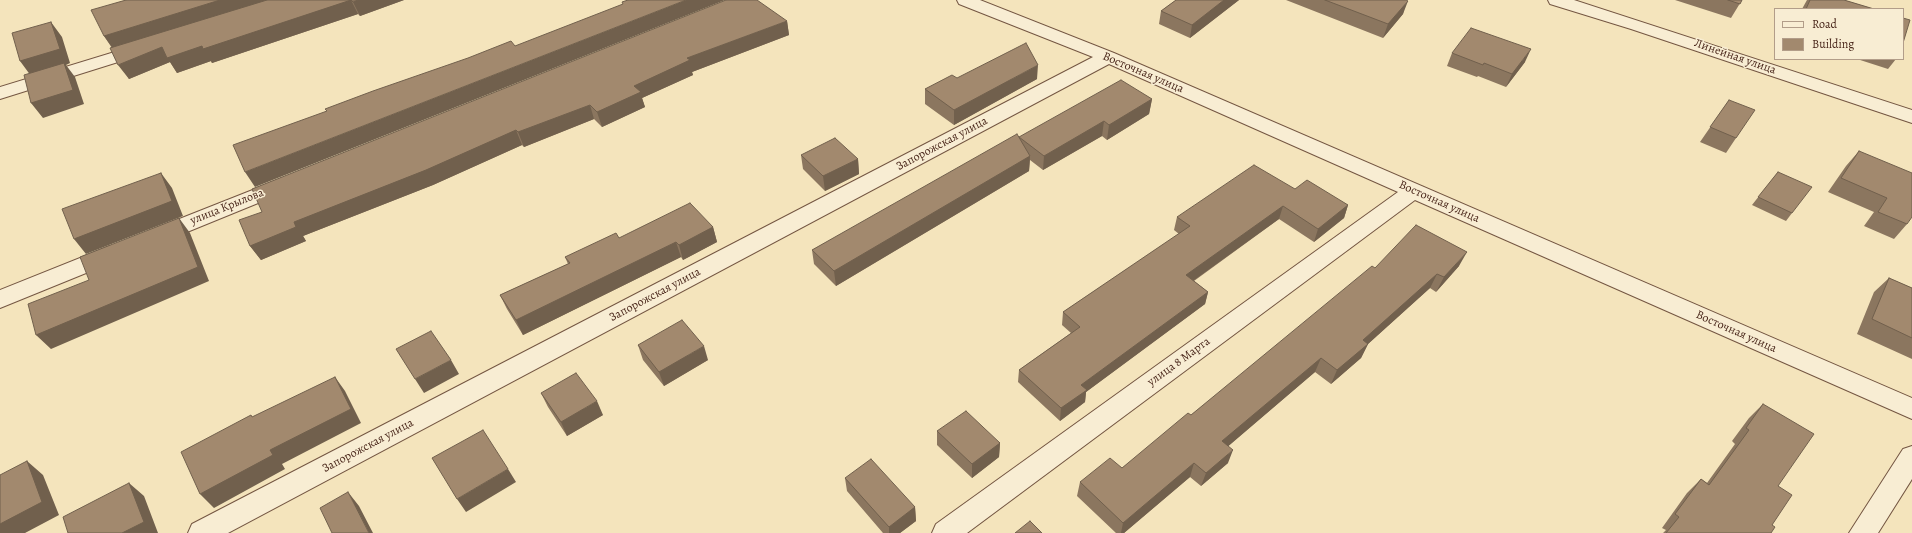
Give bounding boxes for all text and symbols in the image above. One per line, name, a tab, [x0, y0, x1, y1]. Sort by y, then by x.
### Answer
legend	[1774, 8, 1904, 60]
text: Road	[1812, 16, 1837, 32]
street label: Линейная улица	[1692, 36, 1778, 78]
text: Building	[1812, 36, 1854, 52]
street label: Восточная улица	[1100, 49, 1186, 97]
street label: Запорожская улица	[894, 114, 990, 174]
street label: Восточная улица	[1396, 178, 1482, 226]
street label: улица Крылова	[188, 186, 266, 228]
street label: Запорожская улица	[607, 265, 703, 325]
street label: Восточная улица	[1693, 308, 1779, 356]
street label: улица 8 Марта	[1145, 334, 1213, 390]
street label: Запорожская улица	[320, 416, 416, 476]

